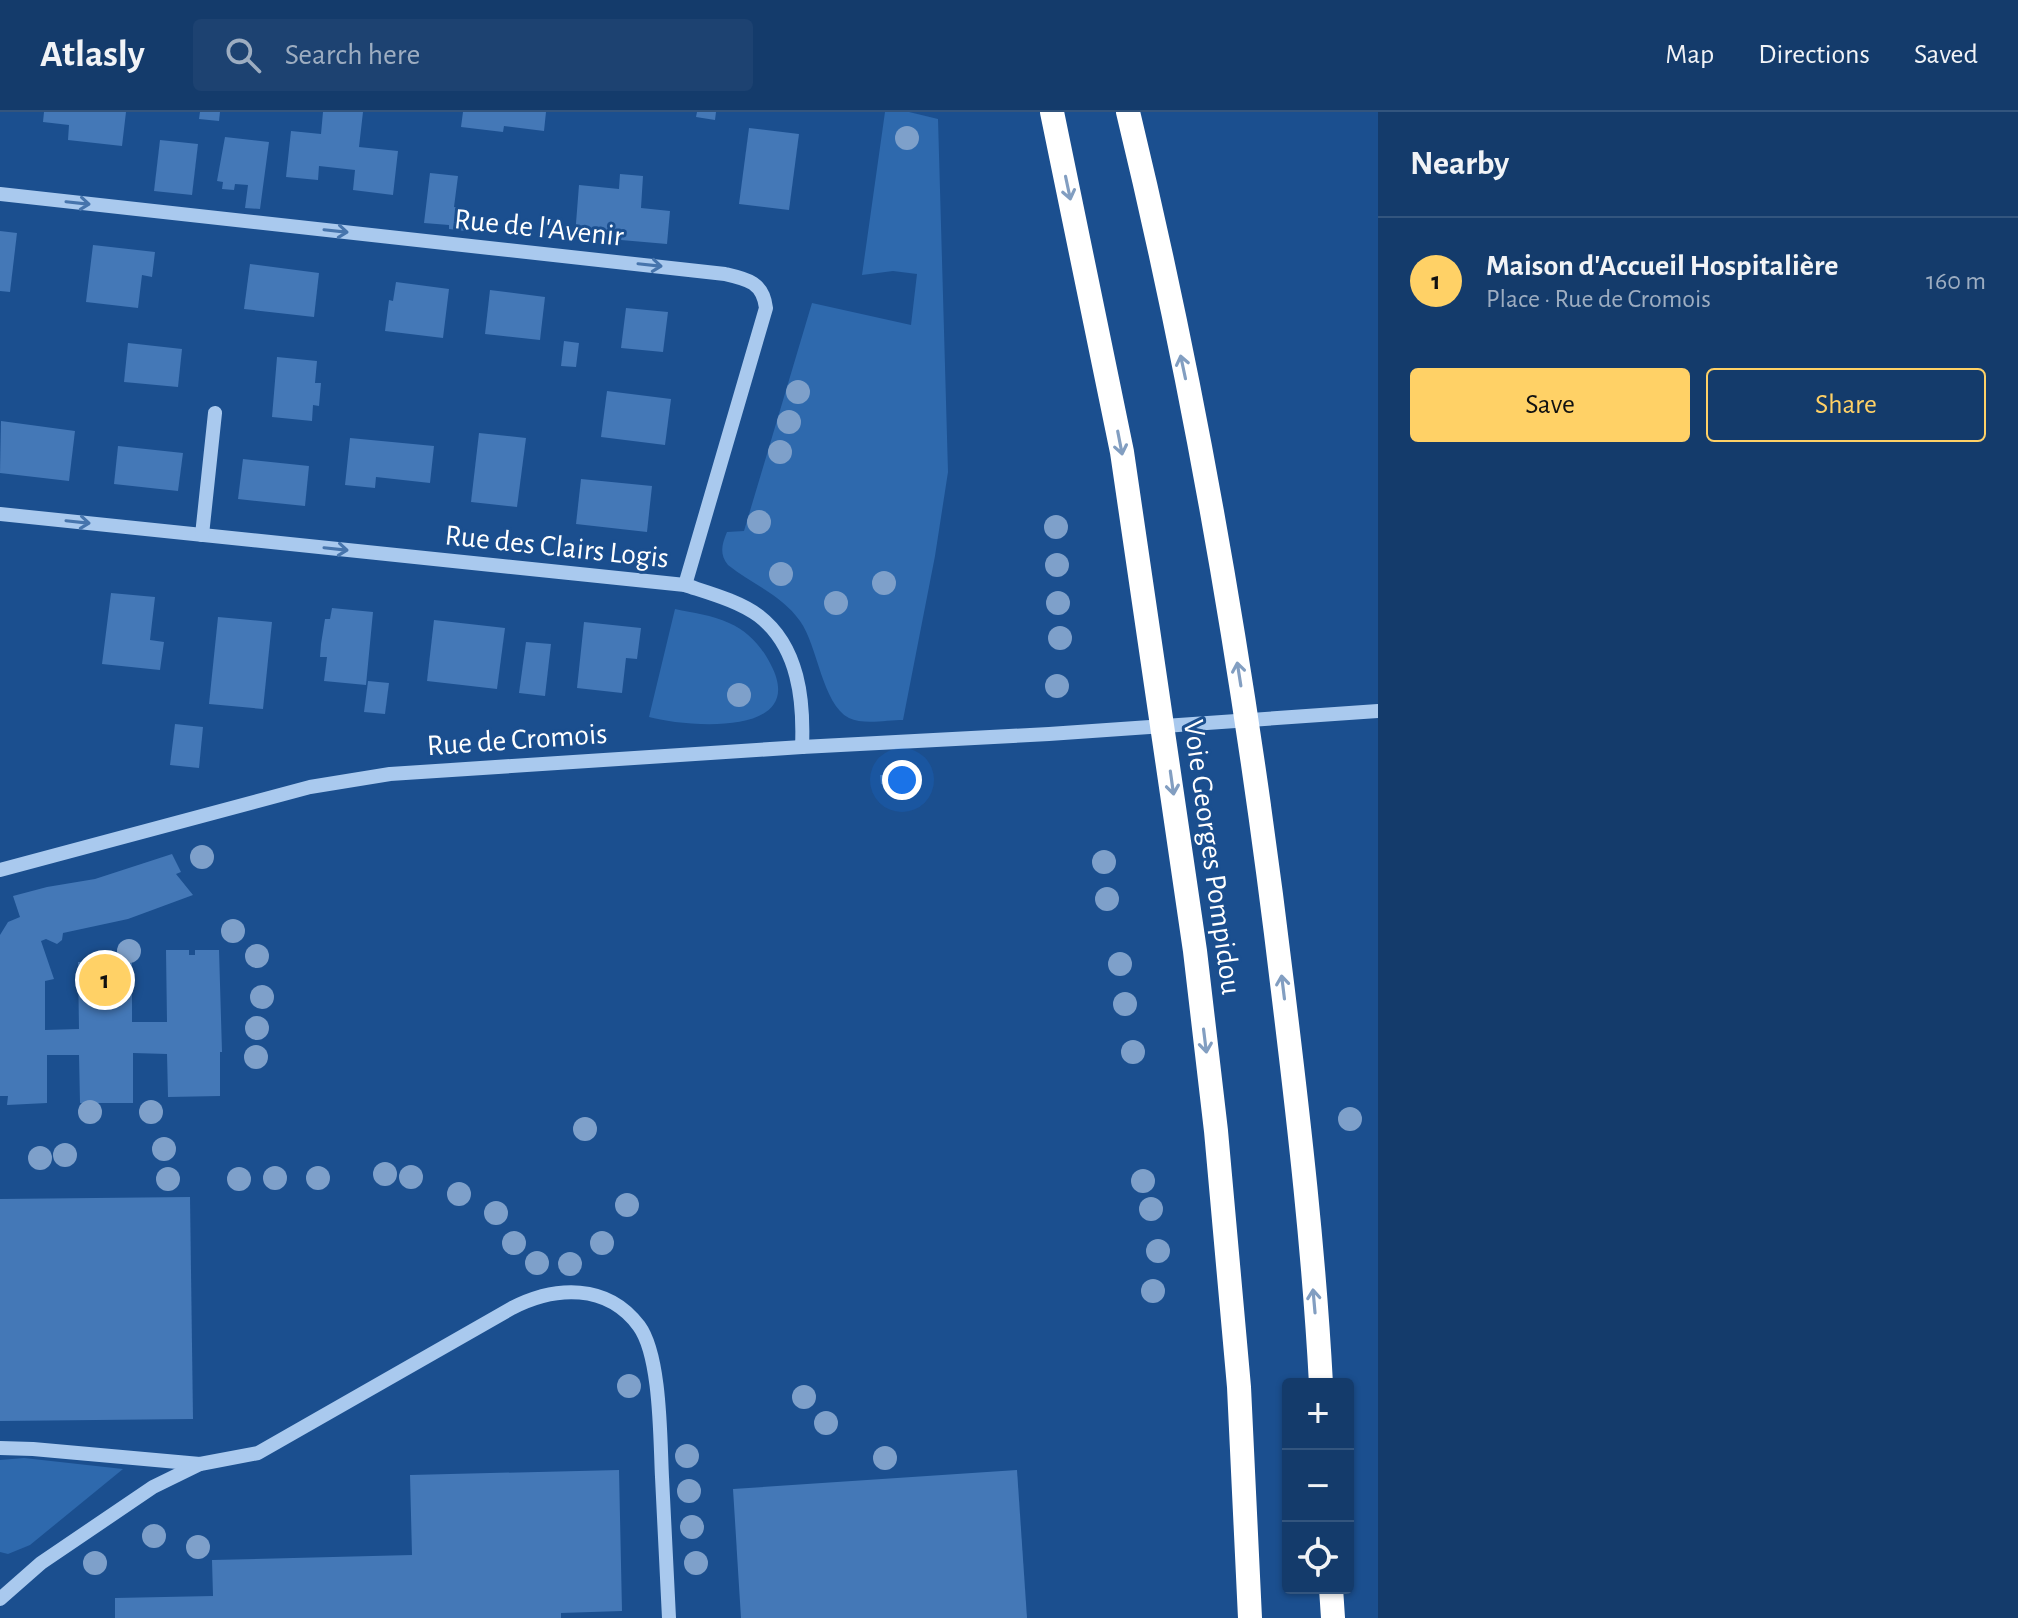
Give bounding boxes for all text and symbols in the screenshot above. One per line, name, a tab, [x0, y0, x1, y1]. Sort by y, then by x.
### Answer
search box	[193, 19, 753, 91]
icon: search	[221, 33, 265, 77]
text: Atlasly	[40, 36, 145, 74]
text: Search here	[285, 40, 420, 70]
text: Map	[1665, 41, 1714, 69]
text: Directions	[1758, 41, 1870, 69]
text: Saved	[1914, 41, 1978, 69]
text: Nearby	[1410, 147, 1509, 181]
one-way arrow	[1061, 175, 1076, 201]
one-way arrow	[64, 195, 90, 210]
street label: Rue de l'Avenir	[453, 204, 625, 252]
one-way arrow	[322, 224, 349, 239]
text: Maison d'Accueil Hospitalière	[1486, 251, 1839, 281]
one-way arrow	[636, 258, 663, 273]
text: 1	[1431, 268, 1441, 294]
text: 160 m	[1926, 268, 1986, 294]
text: Place · Rue de Cromois	[1486, 286, 1711, 312]
one-way arrow	[1175, 354, 1190, 380]
button: Save	[1410, 368, 1690, 442]
button: Share	[1706, 368, 1986, 442]
one-way arrow	[1113, 430, 1128, 455]
one-way arrow	[64, 515, 90, 530]
street label: Rue des Clairs Logis	[443, 520, 670, 574]
one-way arrow	[322, 542, 349, 557]
one-way arrow	[1231, 661, 1246, 687]
street label: Voie Georges Pompidou	[1178, 718, 1246, 996]
street label: Rue de Cromois	[426, 719, 608, 761]
your location	[882, 760, 922, 800]
one-way arrow	[1165, 770, 1180, 795]
pin: 1	[79, 950, 131, 1010]
one-way arrow	[1275, 974, 1290, 1000]
one-way arrow	[1198, 1027, 1213, 1054]
one-way arrow	[1306, 1288, 1321, 1315]
map controls	[1282, 1378, 1354, 1594]
button: +	[1282, 1378, 1354, 1450]
button: −	[1282, 1450, 1354, 1522]
button: locate	[1282, 1522, 1354, 1594]

